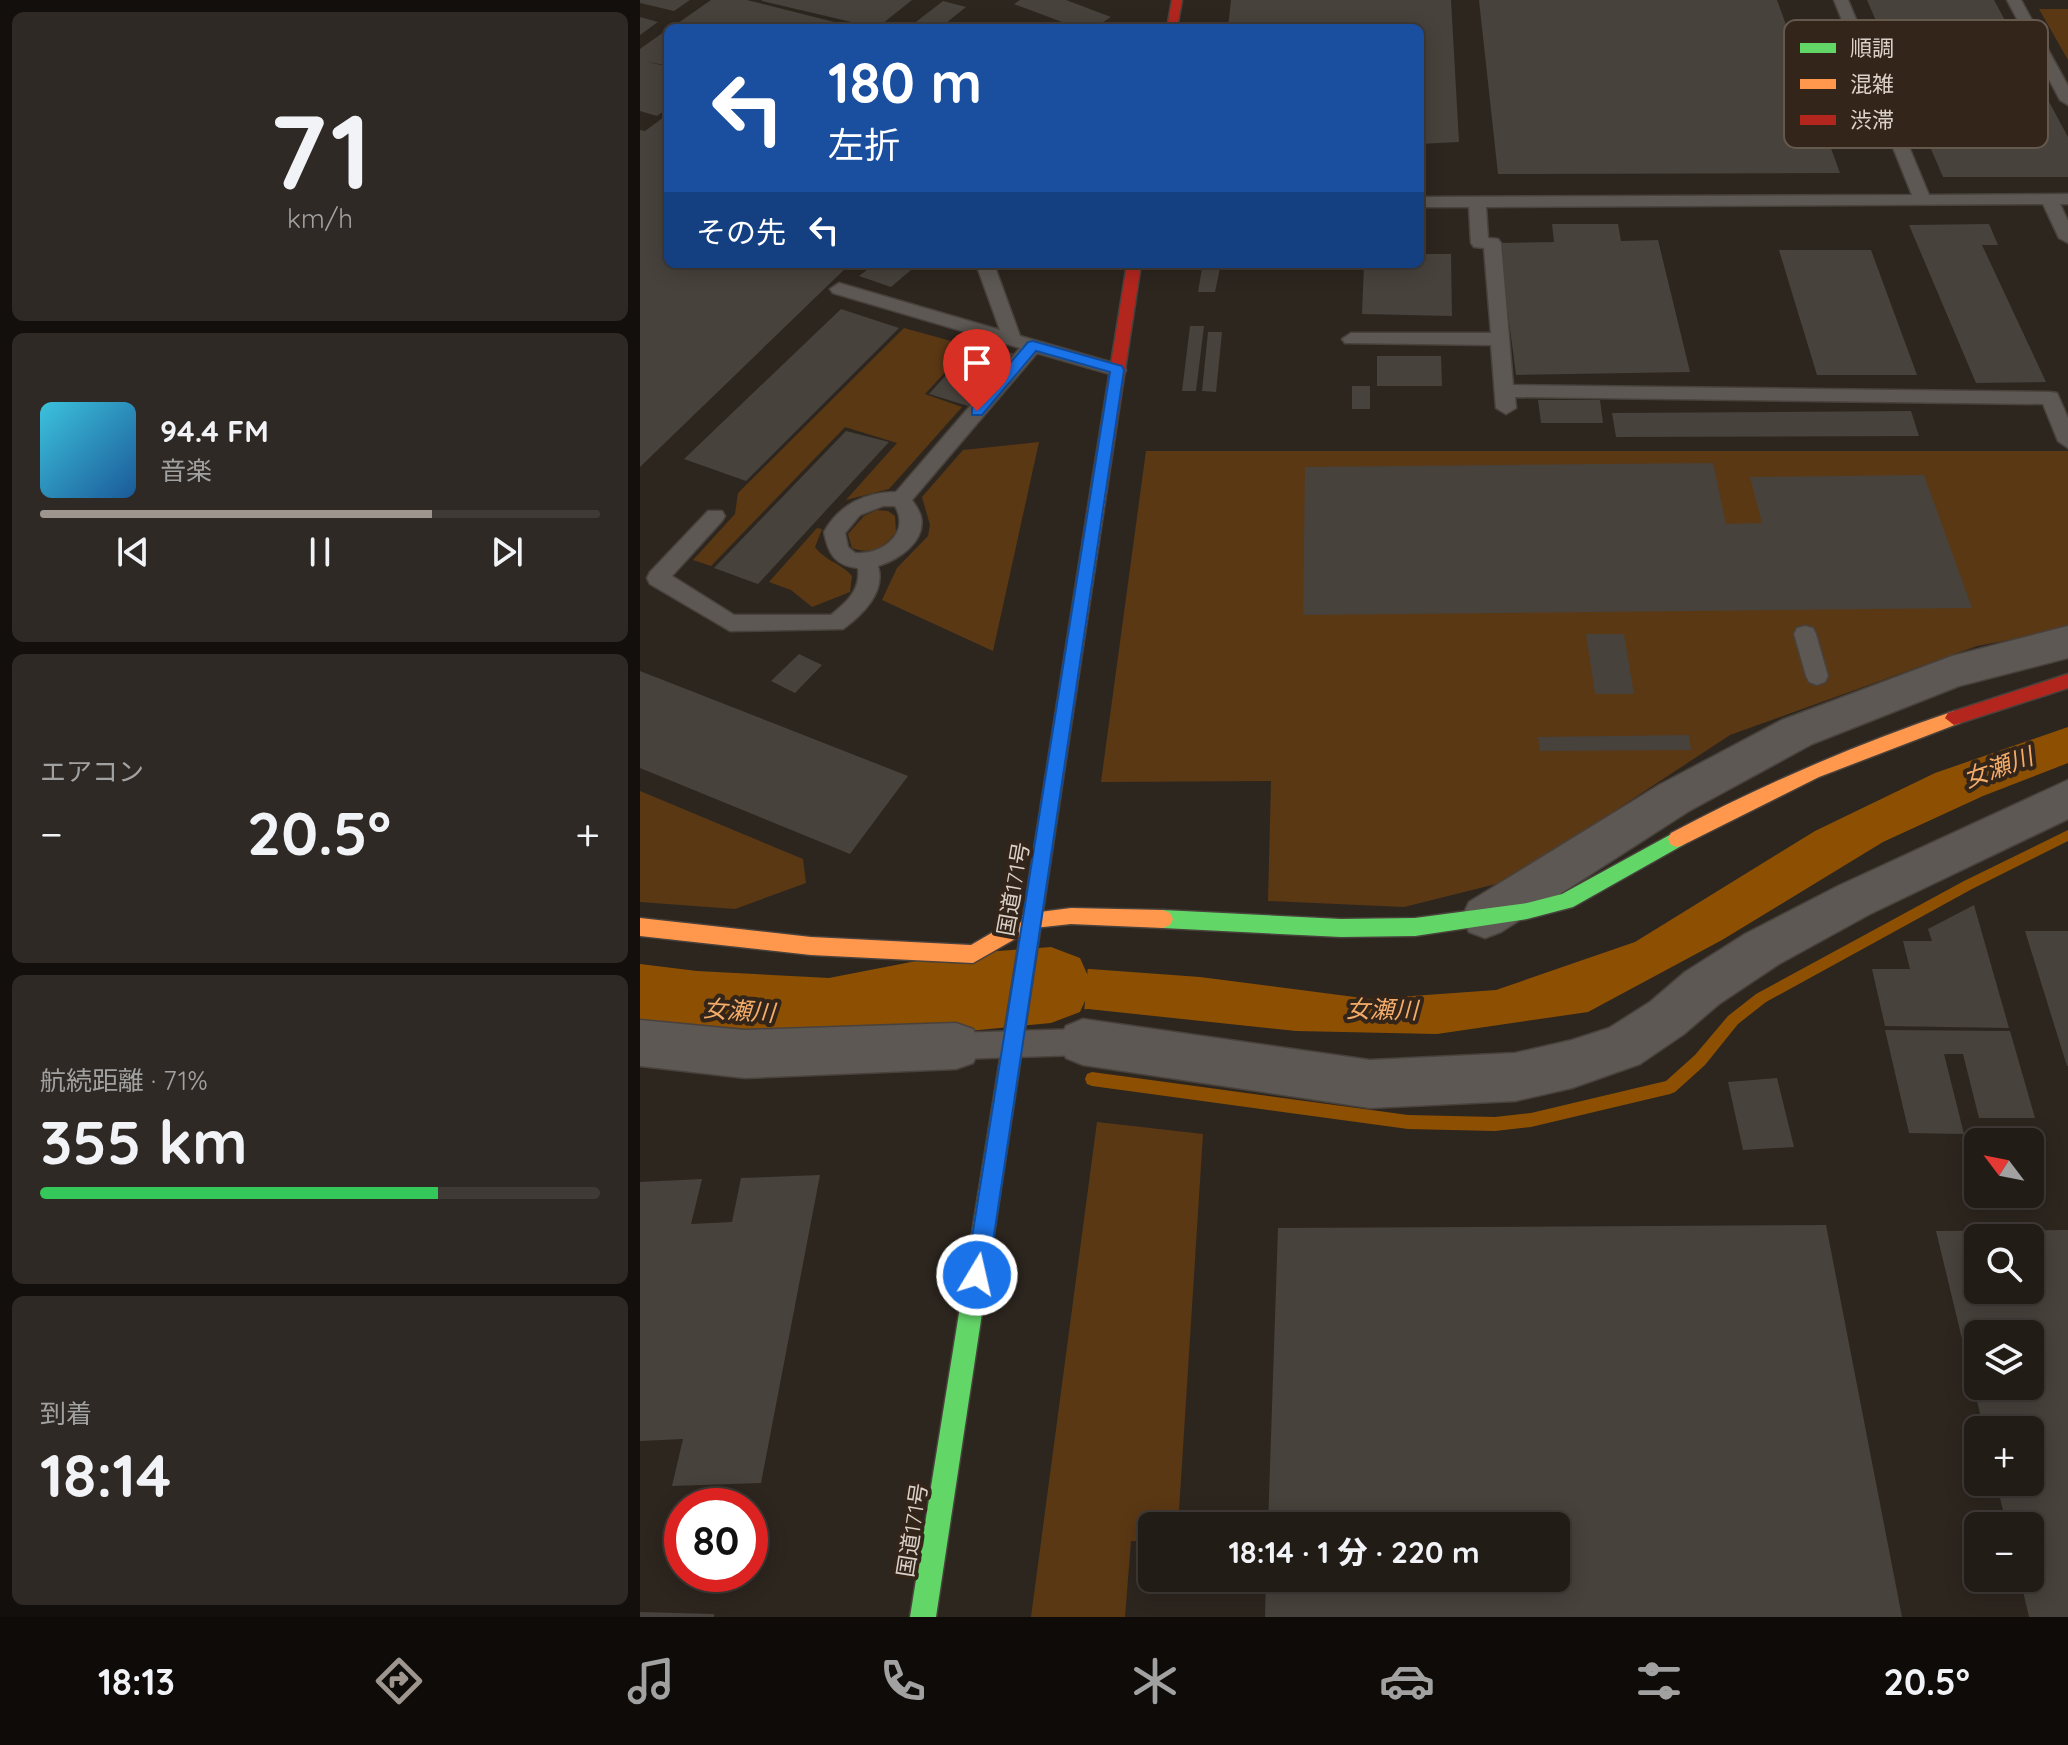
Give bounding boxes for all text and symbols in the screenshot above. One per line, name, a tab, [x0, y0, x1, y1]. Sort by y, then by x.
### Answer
legend	[1784, 20, 2048, 148]
text: 順調	[1850, 34, 1894, 62]
text: 180 m	[828, 47, 982, 117]
icon: left	[696, 56, 800, 160]
text: 混雑	[1850, 70, 1894, 98]
text: 71	[269, 85, 371, 215]
text: 渋滞	[1850, 106, 1894, 134]
text: 左折	[828, 122, 900, 167]
text: km/h	[287, 202, 353, 235]
icon: left	[802, 208, 846, 252]
text: その先	[696, 213, 786, 251]
pin	[943, 329, 1011, 411]
icon: arrive	[955, 341, 999, 385]
text: 94.4 FM	[160, 412, 269, 450]
text: 音楽	[160, 454, 212, 487]
icon: previous	[111, 530, 155, 574]
icon: pause	[298, 530, 342, 574]
icon: next	[485, 530, 529, 574]
water label: 女瀬川	[1959, 740, 2040, 793]
text: エアコン	[40, 755, 144, 788]
text: 20.5°	[247, 795, 391, 870]
text: −	[40, 806, 63, 861]
text: +	[575, 806, 600, 861]
street label: 国道171号	[991, 840, 1035, 938]
water label: 女瀬川	[702, 993, 779, 1028]
water label: 女瀬川	[1346, 993, 1421, 1025]
text: 航続距離 · 71%	[40, 1064, 208, 1097]
text: 355 km	[40, 1104, 248, 1179]
north arrow	[1964, 1128, 2044, 1208]
map controls	[1964, 1128, 2044, 1592]
button: search	[1964, 1224, 2044, 1304]
position arrow	[935, 1233, 1019, 1317]
button: layers	[1964, 1320, 2044, 1400]
text: 到着	[40, 1397, 92, 1430]
button: +	[1964, 1416, 2044, 1496]
text: 18:14	[40, 1437, 171, 1512]
street label: 国道171号	[891, 1481, 933, 1579]
speed limit sign: 80	[664, 1488, 768, 1592]
button: −	[1964, 1512, 2044, 1592]
text: 18:14 · 1 分 · 220 m	[1228, 1533, 1480, 1571]
icon: directions	[371, 1653, 427, 1709]
icon: music	[623, 1653, 679, 1709]
icon: phone	[875, 1653, 931, 1709]
icon: climate	[1127, 1653, 1183, 1709]
icon: car	[1379, 1653, 1435, 1709]
icon: filters	[1631, 1653, 1687, 1709]
text: 18:13	[98, 1659, 175, 1704]
text: 20.5°	[1883, 1659, 1970, 1704]

